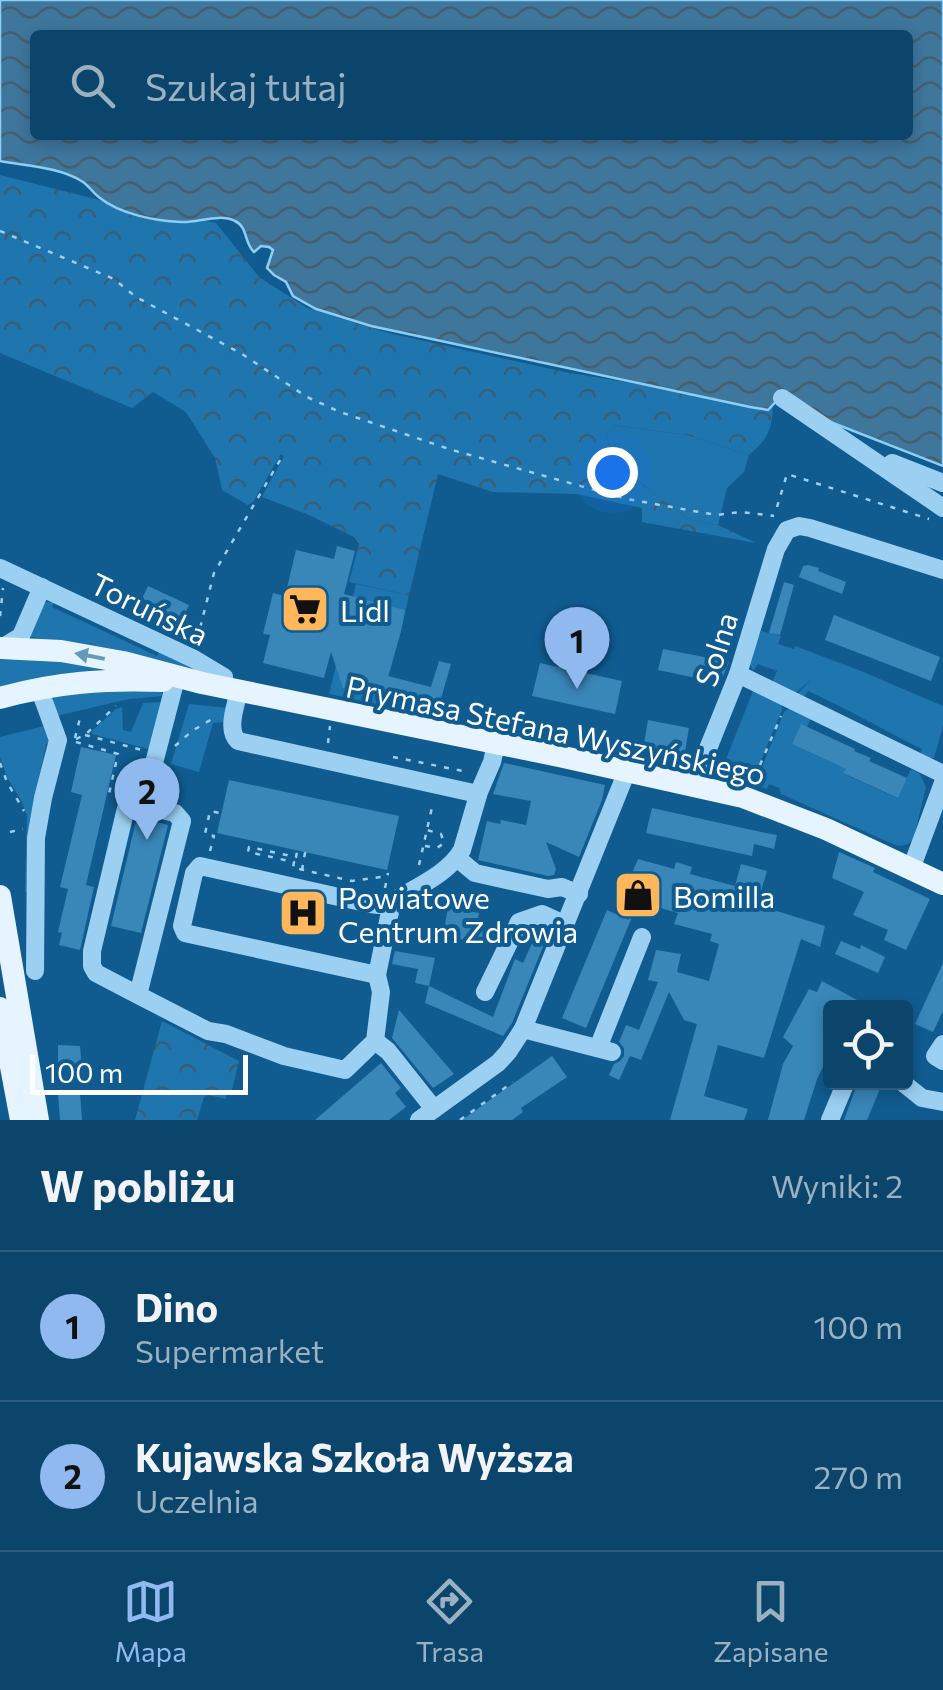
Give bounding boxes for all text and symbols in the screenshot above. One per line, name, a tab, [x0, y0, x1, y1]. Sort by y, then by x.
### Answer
search box	[30, 30, 913, 140]
icon: search	[65, 58, 120, 113]
text: Szukaj tutaj	[145, 62, 347, 109]
your location	[587, 447, 638, 498]
street label: Toruńska	[85, 564, 215, 652]
supermarket icon: Lidl	[279, 583, 331, 635]
place label: Lidl	[340, 591, 390, 628]
pin: 1	[544, 606, 610, 689]
street label: Solna	[686, 607, 744, 691]
one-way arrow	[74, 647, 105, 663]
street label: Prymasa Stefana Wyszyńskiego	[343, 666, 769, 792]
pin: 2	[114, 758, 180, 840]
shop icon: Bomilla	[612, 869, 664, 921]
place label: Bomilla	[673, 877, 775, 914]
place label: Powiatowe Centrum Zdrowia	[338, 878, 578, 949]
hospital icon: Powiatowe Centrum Zdrowia	[277, 887, 329, 939]
map controls	[823, 1000, 913, 1090]
button: locate	[823, 1000, 913, 1090]
scale bar	[30, 1050, 248, 1094]
text: 100 m	[45, 1055, 123, 1089]
text: W pobliżu	[40, 1159, 236, 1211]
text: Wyniki: 2	[771, 1165, 903, 1205]
text: Dino	[135, 1283, 218, 1330]
text: 1	[65, 1306, 80, 1346]
text: 100 m	[814, 1306, 903, 1346]
text: Supermarket	[135, 1330, 324, 1370]
text: Kujawska Szkoła Wyższa	[135, 1433, 574, 1480]
text: 2	[63, 1456, 82, 1496]
text: 270 m	[814, 1456, 903, 1496]
text: Uczelnia	[135, 1480, 258, 1520]
tab: Mapa	[114, 1574, 187, 1668]
tab: Trasa	[416, 1574, 484, 1668]
tab: Zapisane	[713, 1574, 829, 1668]

